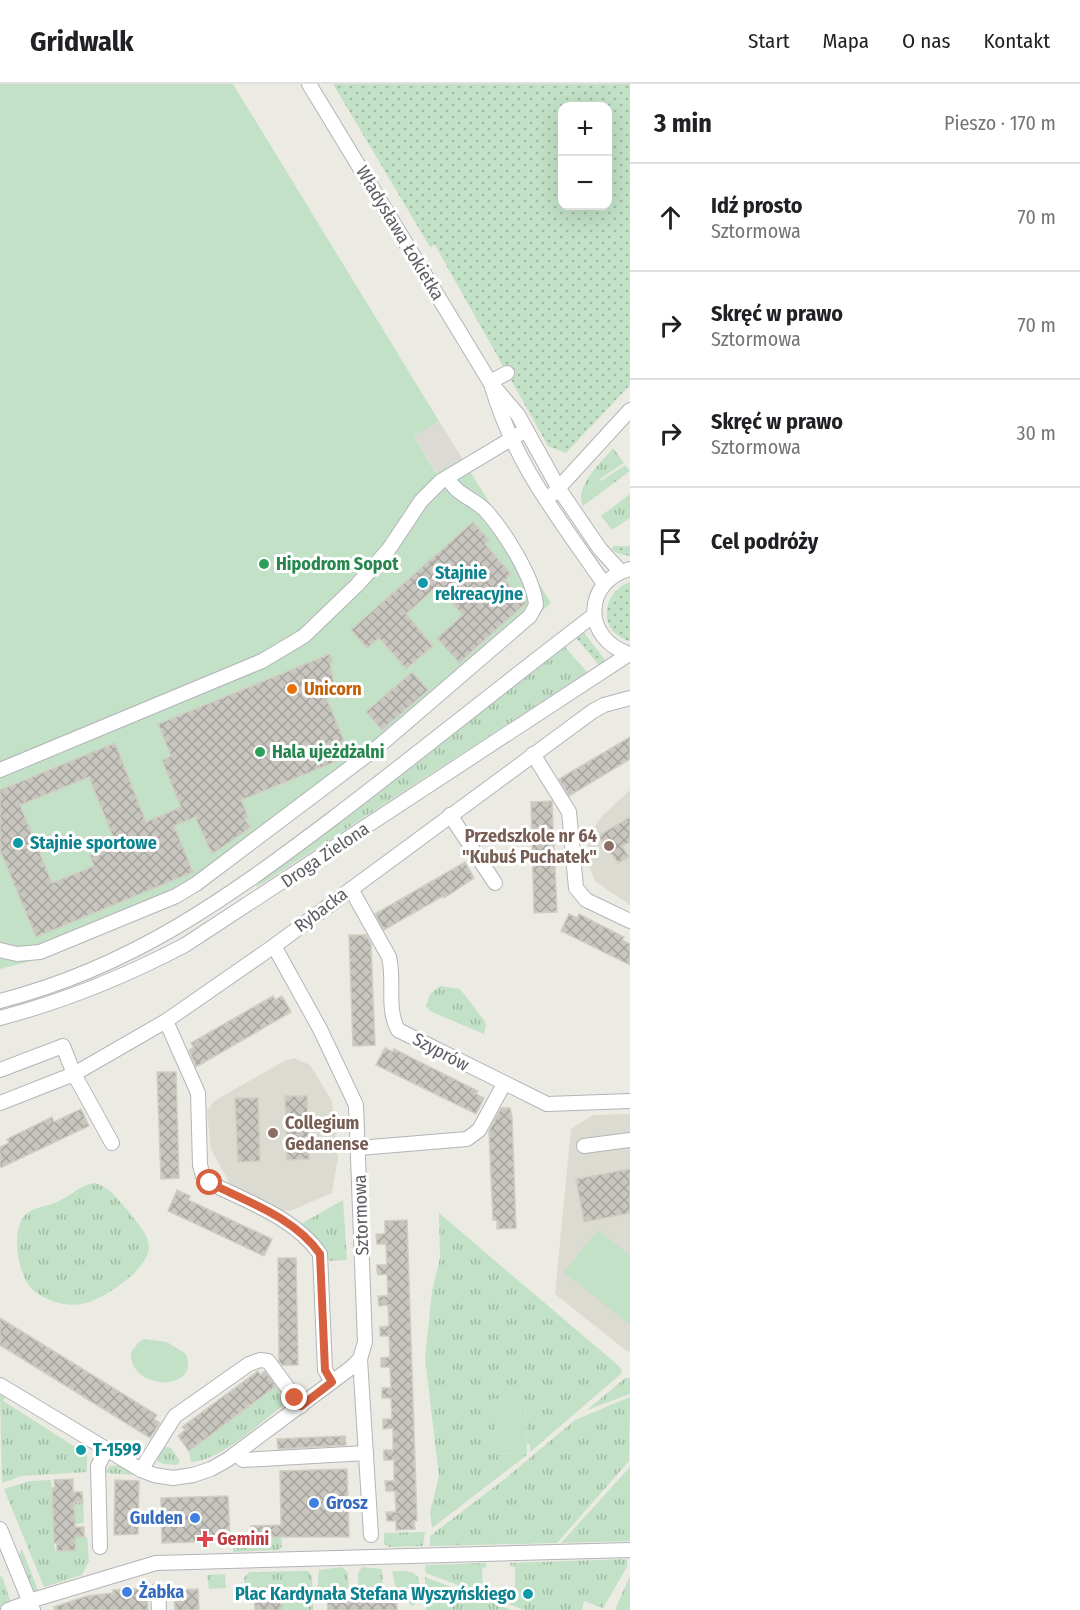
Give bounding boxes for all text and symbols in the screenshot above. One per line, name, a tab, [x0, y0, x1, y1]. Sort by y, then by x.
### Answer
text: Gridwalk	[30, 25, 134, 58]
text: Start	[748, 28, 790, 54]
text: Mapa	[823, 28, 869, 54]
text: O nas	[902, 28, 950, 54]
text: Kontakt	[983, 28, 1050, 54]
map controls	[558, 102, 612, 210]
button: +	[558, 102, 612, 156]
text: 3 min	[654, 108, 712, 139]
text: Pieszo · 170 m	[944, 111, 1056, 135]
button: −	[558, 156, 612, 210]
street label: Władysława Łokietka	[351, 162, 449, 304]
text: Idź prosto	[711, 192, 803, 219]
icon: ahead	[654, 201, 687, 234]
text: 70 m	[1018, 205, 1056, 229]
text: Sztormowa	[711, 219, 801, 243]
text: Skręć w prawo	[711, 300, 843, 327]
icon: right	[654, 309, 687, 342]
text: 70 m	[1018, 313, 1056, 337]
text: Sztormowa	[711, 327, 801, 351]
text: Skręć w prawo	[711, 408, 843, 435]
icon: right	[654, 417, 687, 450]
text: 30 m	[1016, 421, 1056, 445]
text: Sztormowa	[711, 435, 801, 459]
icon: arrive	[654, 525, 687, 558]
text: Cel podróży	[711, 528, 818, 555]
place label: Hipodrom Sopot	[276, 553, 399, 575]
marker: Hipodrom Sopot	[257, 557, 271, 571]
place label: Stajnie rekreacyjne	[435, 562, 523, 605]
marker: Stajnie rekreacyjne	[416, 576, 430, 590]
place label: Unicorn	[304, 678, 362, 700]
marker: Unicorn	[285, 682, 299, 696]
place label: Hala ujeżdżalni	[272, 741, 384, 763]
marker: Hala ujeżdżalni	[253, 745, 267, 759]
street label: Droga Zielona	[277, 817, 373, 892]
place label: Przedszkole nr 64 "Kubuś Puchatek"	[462, 825, 597, 868]
place label: Stajnie sportowe	[30, 832, 157, 854]
marker: Stajnie sportowe	[11, 836, 25, 850]
marker: Przedszkole nr 64 "Kubuś Puchatek"	[602, 839, 616, 853]
street label: Rybacka	[290, 883, 352, 937]
street label: Szyprów	[409, 1028, 473, 1076]
place label: Collegium Gedanense	[285, 1112, 369, 1155]
marker: Collegium Gedanense	[266, 1126, 280, 1140]
route start	[196, 1169, 222, 1195]
street label: Sztormowa	[349, 1174, 373, 1256]
route end	[281, 1384, 307, 1410]
place label: T-1599	[93, 1439, 141, 1461]
marker: T-1599	[74, 1443, 88, 1457]
place label: Grosz	[326, 1492, 368, 1514]
marker: Grosz	[307, 1496, 321, 1510]
place label: Gulden	[130, 1507, 183, 1529]
marker: Gulden	[188, 1511, 202, 1525]
place label: Gemini	[217, 1528, 269, 1550]
marker: Gemini	[198, 1532, 212, 1546]
place label: Żabka	[139, 1581, 184, 1603]
place label: Plac Kardynała Stefana Wyszyńskiego	[235, 1583, 516, 1605]
marker: Żabka	[120, 1585, 134, 1599]
marker: Plac Kardynała Stefana Wyszyńskiego	[521, 1587, 535, 1601]

